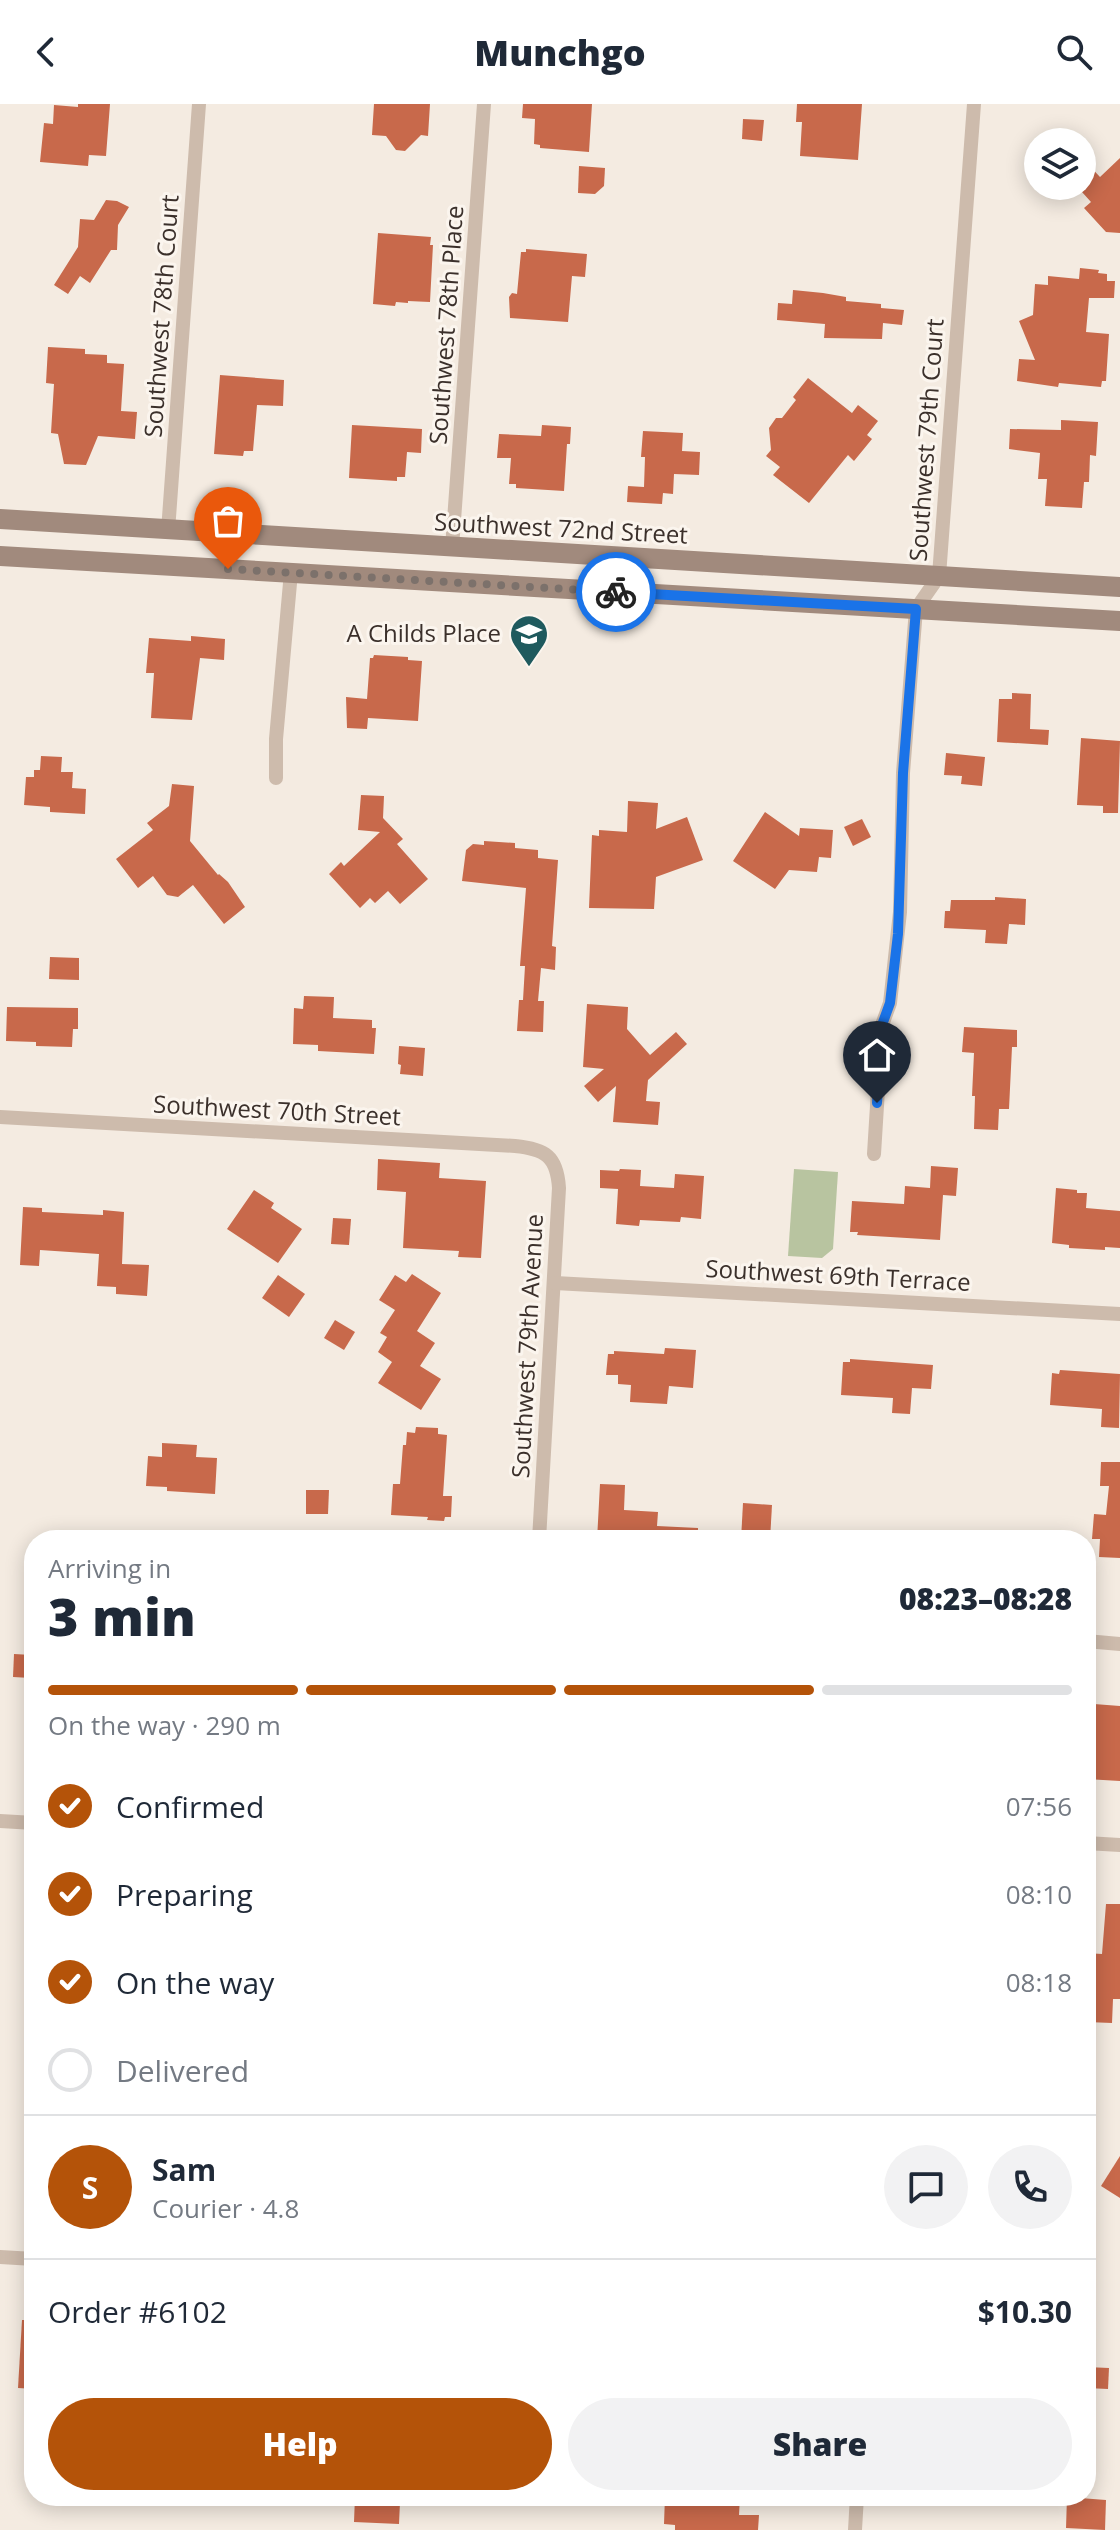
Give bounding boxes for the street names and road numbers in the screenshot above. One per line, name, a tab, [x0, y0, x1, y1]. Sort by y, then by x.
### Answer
street label: Southwest 78th Court	[136, 193, 185, 438]
street label: Southwest 78th Place	[421, 204, 470, 446]
street label: Southwest 79th Court	[901, 317, 950, 562]
street label: Southwest 72nd Street	[433, 504, 689, 551]
street label: Southwest 70th Street	[152, 1087, 402, 1132]
street label: Southwest 79th Avenue	[503, 1213, 550, 1479]
street label: Southwest 69th Terrace	[705, 1251, 971, 1298]

